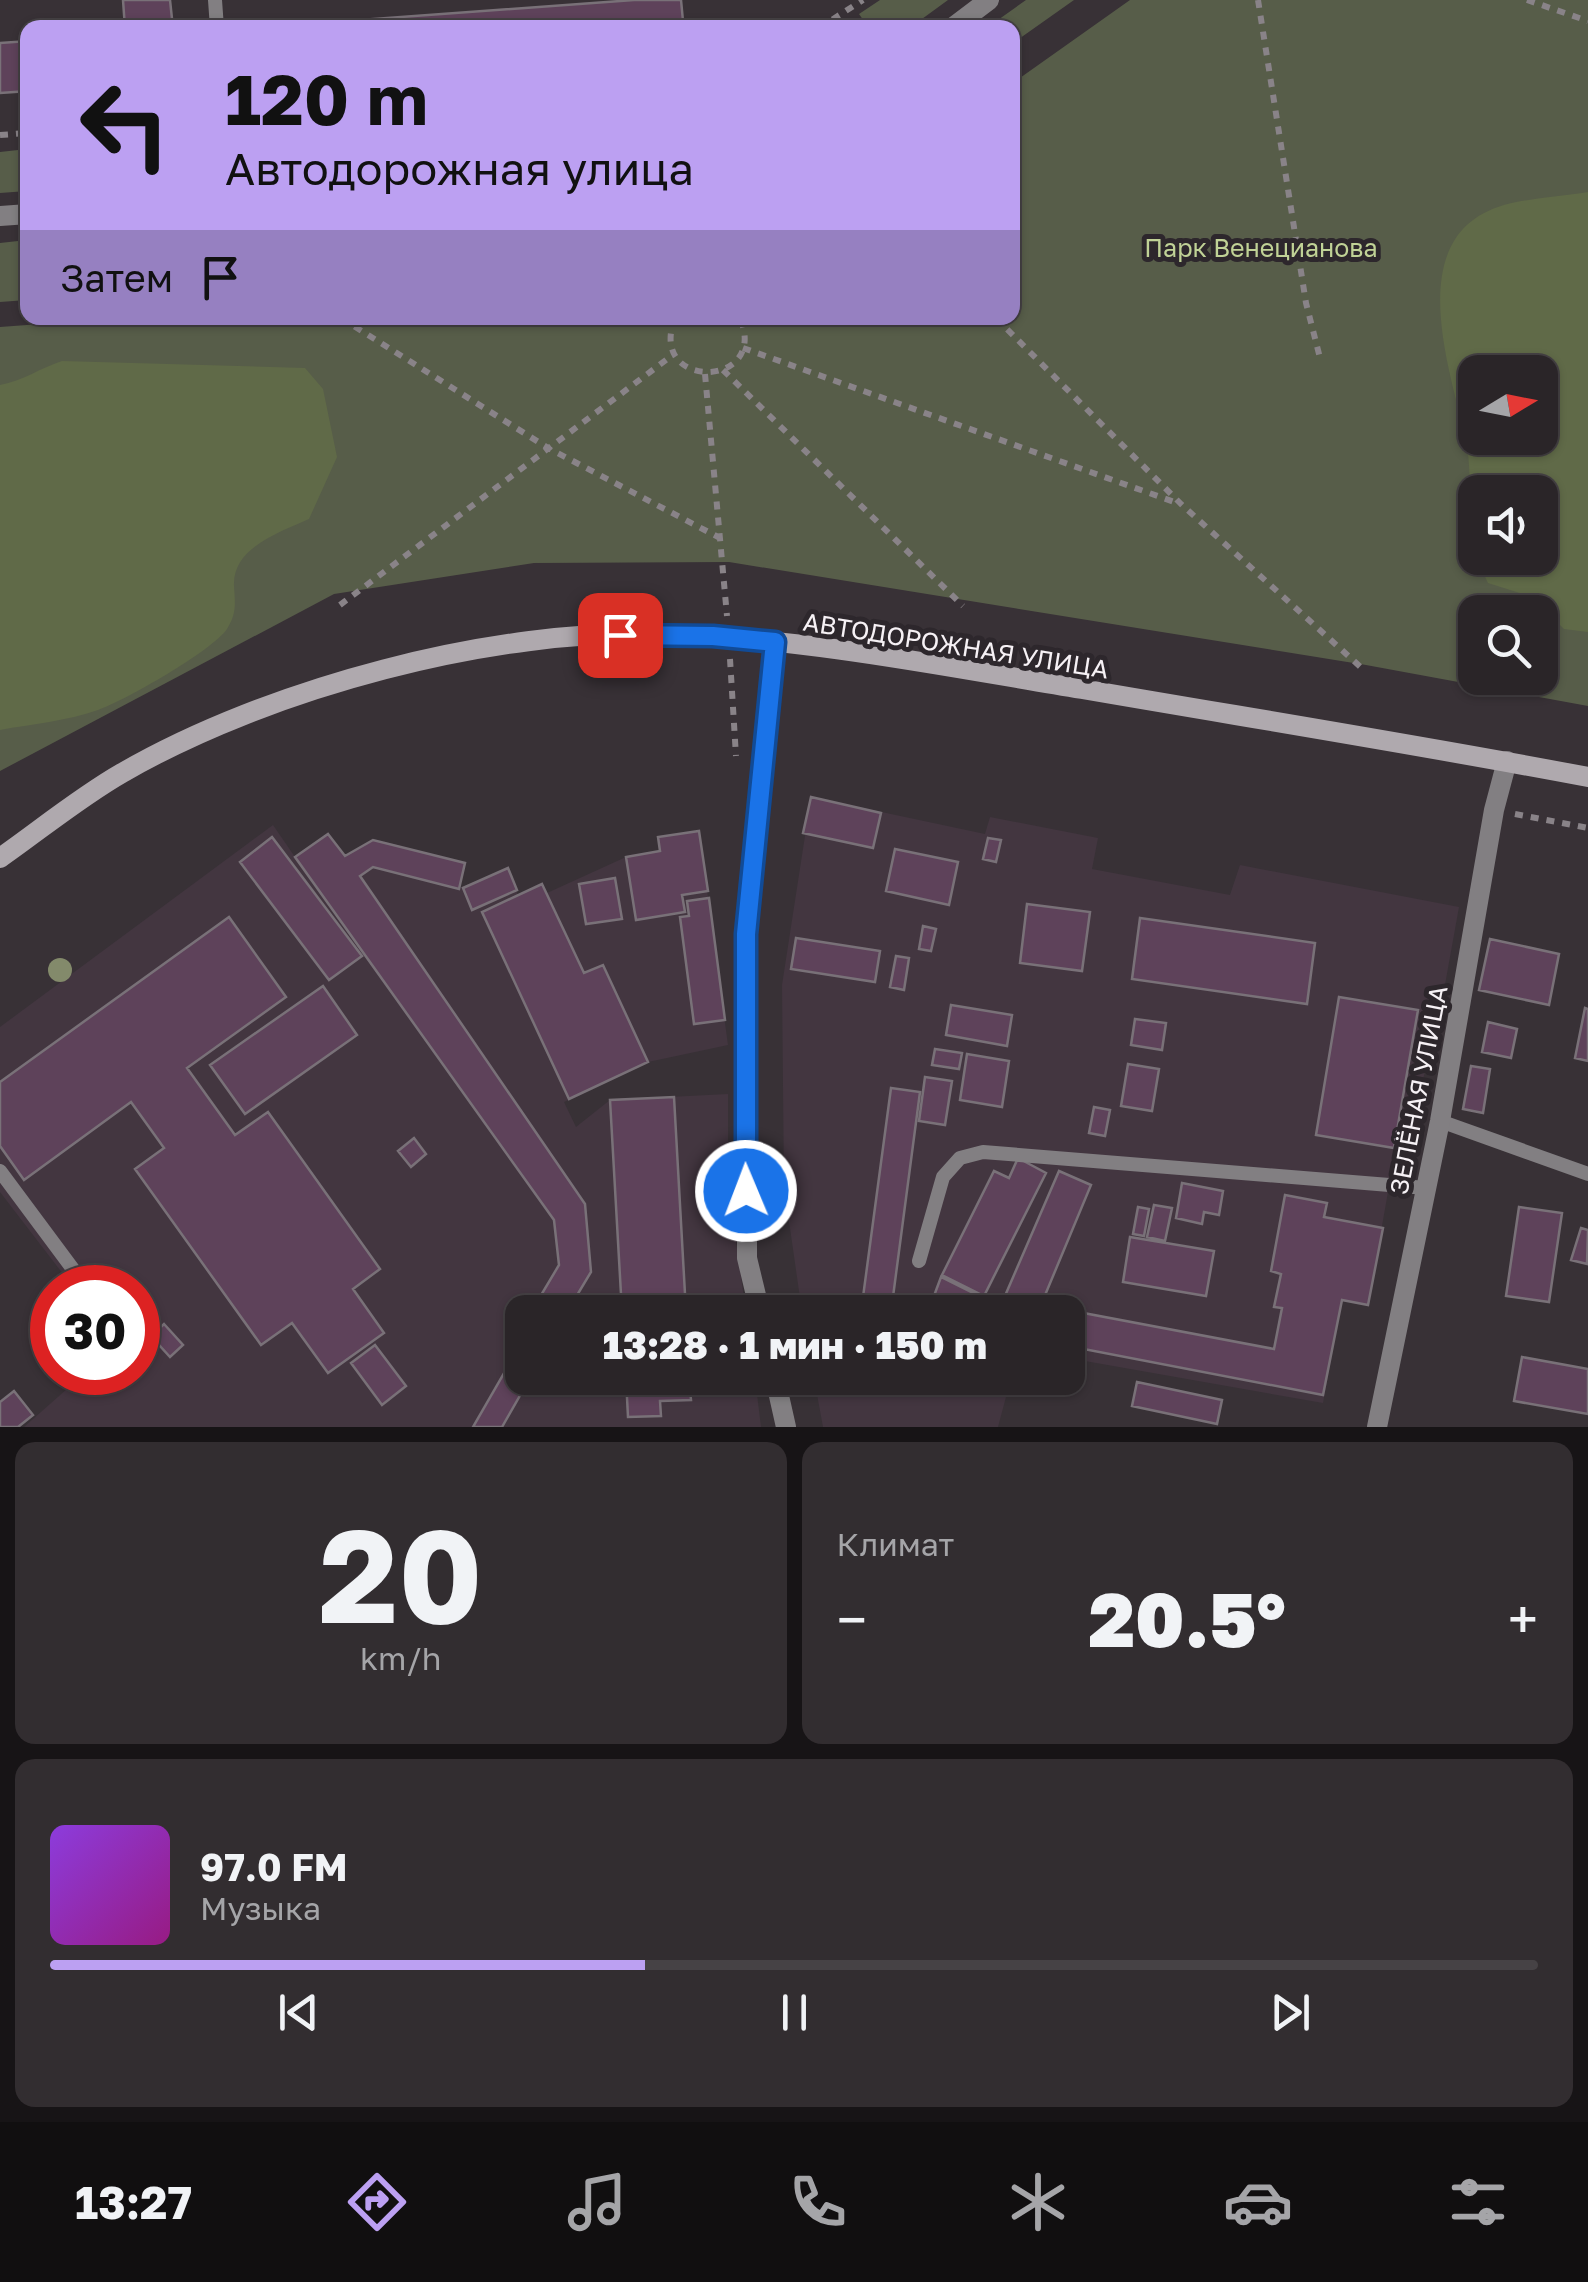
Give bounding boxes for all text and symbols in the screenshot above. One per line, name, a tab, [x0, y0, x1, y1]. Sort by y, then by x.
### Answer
text: 120 m	[225, 56, 428, 140]
icon: left	[60, 60, 190, 190]
text: Автодорожная улица	[225, 141, 694, 195]
park label: Парк Венецианова	[1144, 232, 1378, 263]
icon: arrive	[193, 250, 248, 305]
text: Затем	[60, 255, 173, 300]
north arrow	[1458, 355, 1558, 455]
map controls	[1458, 355, 1558, 695]
button: sound	[1458, 475, 1558, 575]
pin	[578, 593, 663, 678]
button: search	[1458, 595, 1558, 695]
street label: АВТОДОРОЖНАЯ УЛИЦА	[801, 606, 1111, 685]
icon: arrive	[593, 608, 648, 663]
street label: ЗЕЛЁНАЯ УЛИЦА	[1383, 983, 1454, 1197]
position arrow	[694, 1139, 798, 1243]
speed limit sign: 30	[30, 1265, 160, 1395]
text: 13:28 · 1 мин · 150 m	[603, 1322, 987, 1367]
text: 20	[319, 1496, 483, 1652]
text: Климат	[837, 1525, 954, 1563]
text: 20.5°	[1089, 1573, 1286, 1664]
text: −	[837, 1586, 867, 1652]
text: +	[1508, 1586, 1538, 1652]
text: km/h	[360, 1639, 441, 1677]
text: 97.0 FM	[200, 1844, 348, 1889]
text: Музыка	[200, 1889, 321, 1927]
icon: previous	[271, 1985, 326, 2040]
icon: pause	[767, 1985, 822, 2040]
icon: next	[1263, 1985, 1318, 2040]
icon: directions	[342, 2167, 412, 2237]
icon: music	[562, 2167, 632, 2237]
icon: phone	[783, 2167, 853, 2237]
icon: climate	[1003, 2167, 1073, 2237]
icon: car	[1223, 2167, 1293, 2237]
icon: filters	[1443, 2167, 1513, 2237]
text: 13:27	[75, 2175, 192, 2229]

